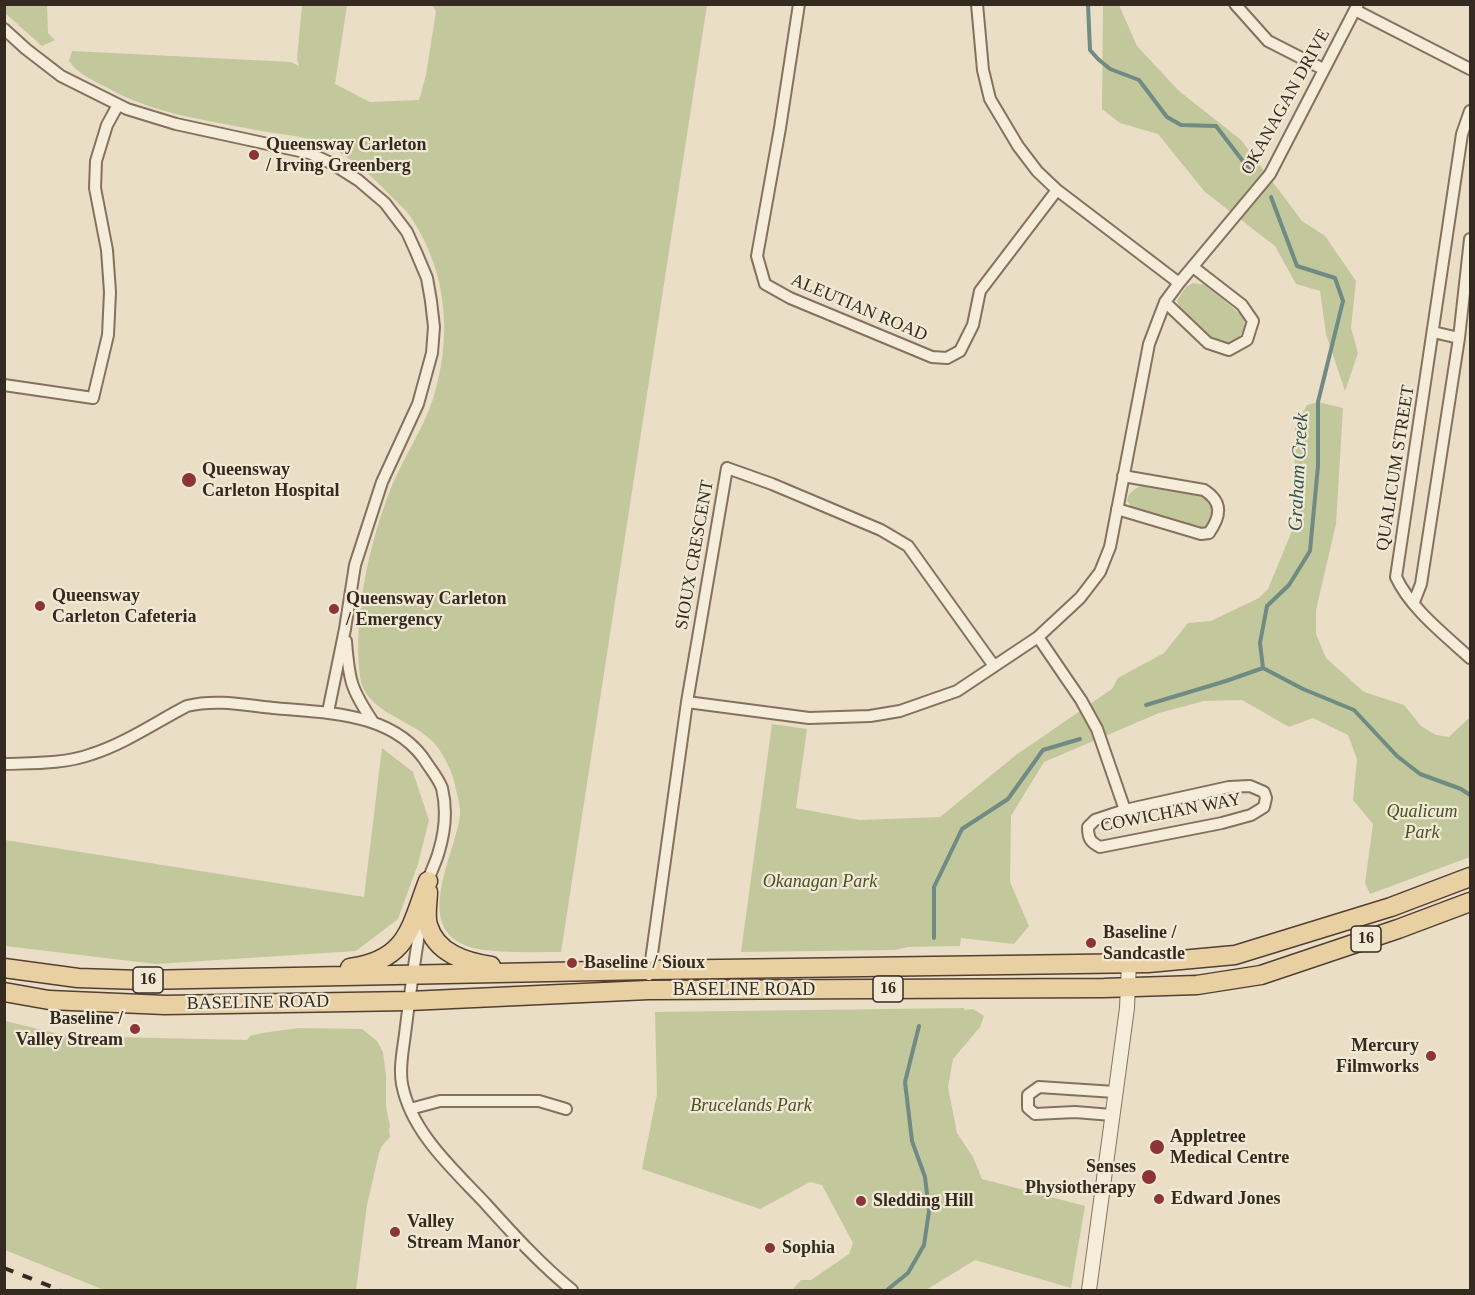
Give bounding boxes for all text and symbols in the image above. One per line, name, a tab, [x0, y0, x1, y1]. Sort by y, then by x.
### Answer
street label: OKANAGAN DRIVE	[1237, 25, 1335, 179]
place label: Queensway Carleton / Irving Greenberg	[266, 134, 426, 176]
marker: Queensway Carleton / Irving Greenberg	[247, 148, 261, 162]
street label: ALEUTIAN ROAD	[787, 269, 931, 347]
street label: QUALICUM STREET	[1372, 384, 1420, 552]
water label: Graham Creek	[1284, 412, 1314, 532]
place label: Queensway Carleton Hospital	[202, 459, 339, 502]
marker: Queensway Carleton Hospital	[180, 471, 198, 489]
street label: SIOUX CRESCENT	[671, 479, 719, 631]
place label: Queensway Carleton Cafeteria	[52, 585, 196, 628]
place label: Queensway Carleton / Emergency	[346, 588, 506, 630]
marker: Queensway Carleton Cafeteria	[33, 599, 47, 613]
marker: Queensway Carleton / Emergency	[327, 602, 341, 616]
street label: COWICHAN WAY	[1099, 789, 1243, 837]
park label: Qualicum Park	[1387, 801, 1457, 844]
park label: Okanagan Park	[763, 871, 877, 893]
place label: Baseline / Sandcastle	[1103, 922, 1185, 964]
road number: 16	[1351, 926, 1381, 952]
marker: Baseline / Sandcastle	[1084, 936, 1098, 950]
place label: Baseline / Sioux	[584, 952, 705, 974]
marker: Baseline / Sioux	[565, 956, 579, 970]
road number: 16	[133, 967, 163, 993]
road number: 16	[873, 976, 903, 1002]
street label: BASELINE ROAD	[673, 979, 815, 1001]
street label: BASELINE ROAD	[187, 991, 329, 1015]
place label: Baseline / Valley Stream	[16, 1008, 123, 1050]
marker: Baseline / Valley Stream	[128, 1022, 142, 1036]
place label: Mercury Filmworks	[1336, 1035, 1419, 1078]
marker: Mercury Filmworks	[1424, 1049, 1438, 1063]
park label: Brucelands Park	[690, 1095, 812, 1117]
place label: Appletree Medical Centre	[1170, 1126, 1289, 1168]
marker: Appletree Medical Centre	[1148, 1138, 1166, 1156]
place label: Senses Physiotherapy	[1025, 1156, 1136, 1198]
marker: Senses Physiotherapy	[1140, 1168, 1158, 1186]
place label: Edward Jones	[1171, 1188, 1281, 1210]
place label: Sledding Hill	[873, 1190, 974, 1212]
marker: Edward Jones	[1152, 1192, 1166, 1206]
marker: Sledding Hill	[854, 1194, 868, 1208]
place label: Valley Stream Manor	[407, 1211, 520, 1254]
marker: Valley Stream Manor	[388, 1225, 402, 1239]
place label: Sophia	[782, 1237, 835, 1259]
marker: Sophia	[763, 1241, 777, 1255]

